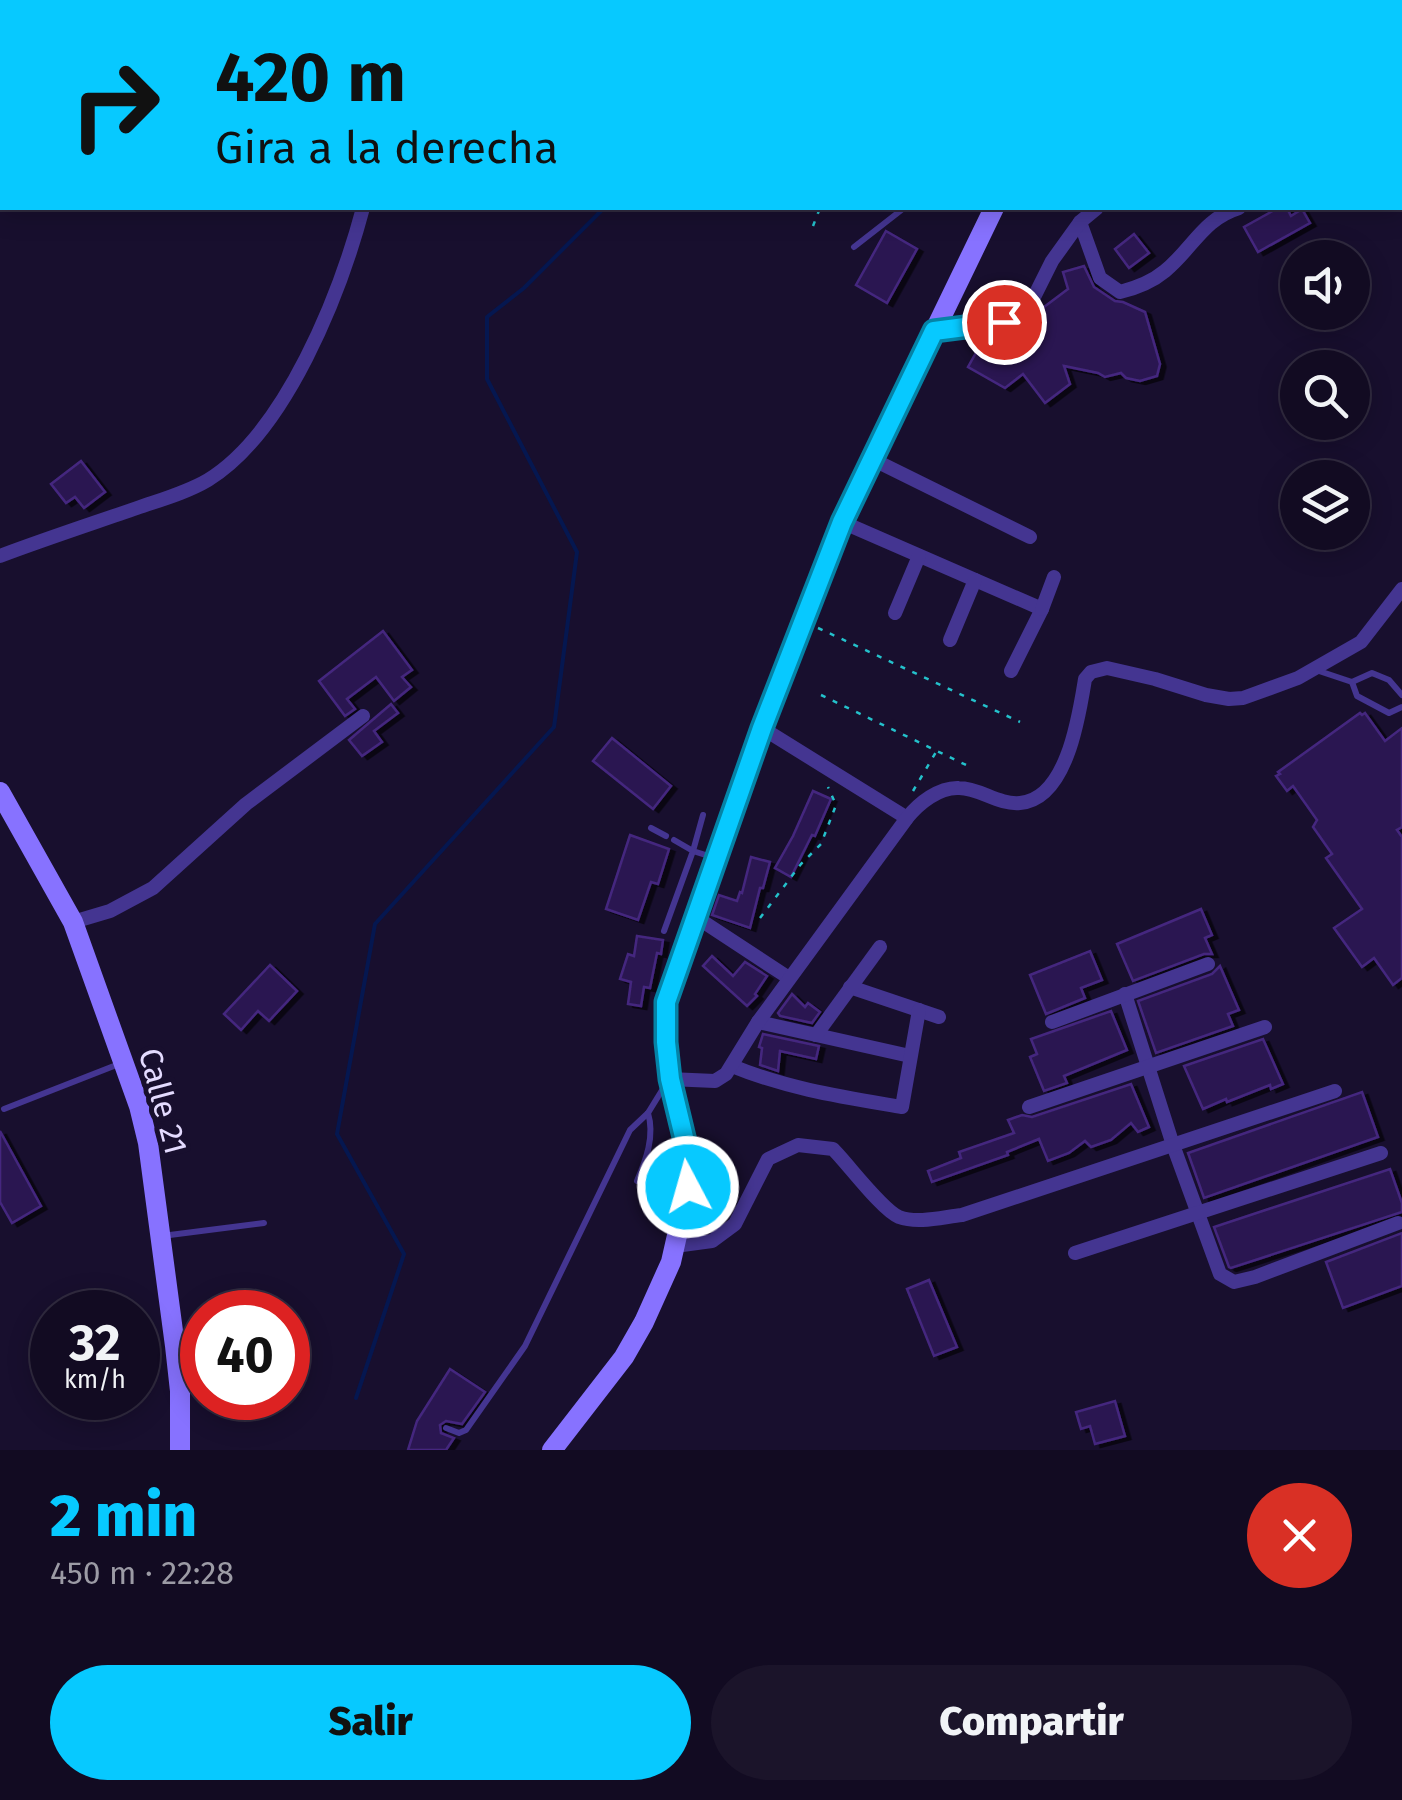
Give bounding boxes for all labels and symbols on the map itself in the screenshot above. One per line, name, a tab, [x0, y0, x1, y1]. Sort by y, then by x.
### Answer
pin	[962, 280, 1047, 365]
street label: Calle 21	[131, 1044, 195, 1158]
position arrow	[636, 1135, 740, 1239]
speed limit sign: 40	[180, 1290, 310, 1420]

